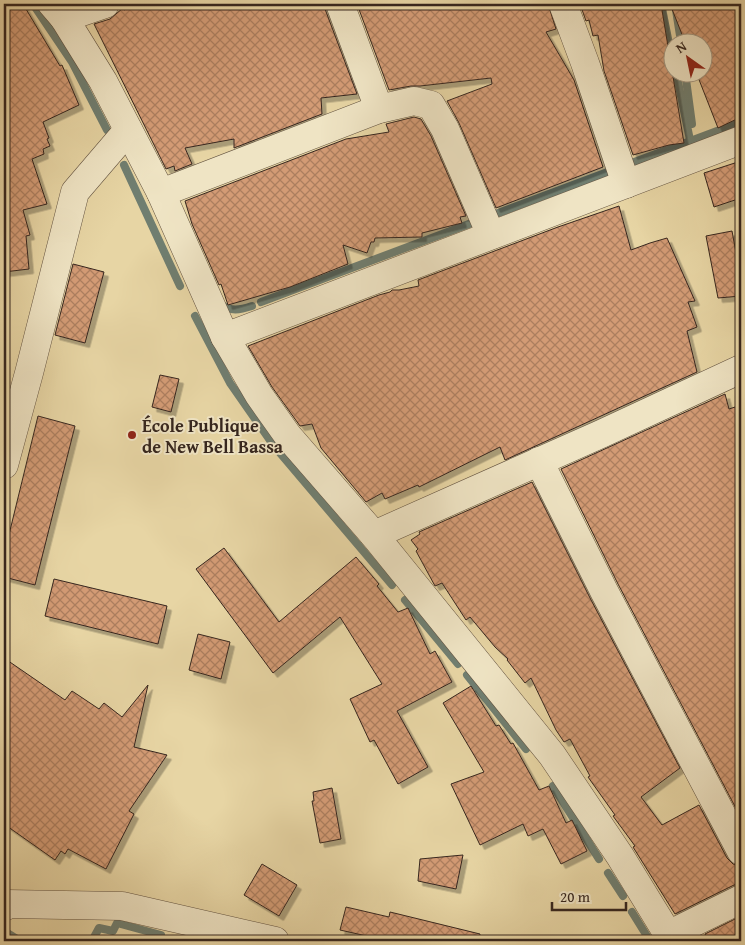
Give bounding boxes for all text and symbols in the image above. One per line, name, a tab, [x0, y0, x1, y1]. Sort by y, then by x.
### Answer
north arrow	[662, 32, 712, 82]
text: N	[672, 36, 691, 58]
place label: École Publique de New Bell Bassa	[142, 412, 284, 460]
marker: École Publique de New Bell Bassa	[126, 429, 138, 441]
scale bar	[552, 880, 626, 912]
text: 20 m	[560, 886, 591, 907]

